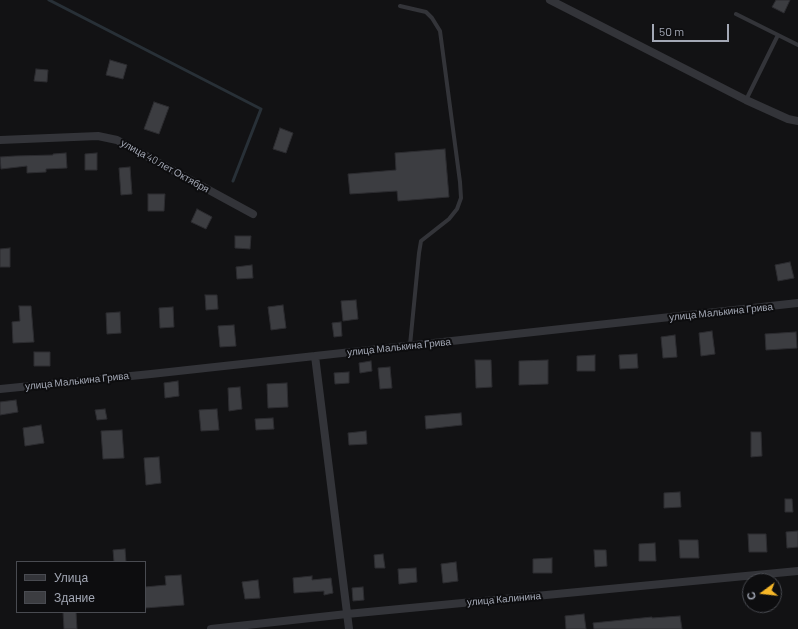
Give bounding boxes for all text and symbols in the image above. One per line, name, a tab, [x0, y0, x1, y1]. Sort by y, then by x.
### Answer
scale bar	[654, 16, 731, 42]
text: 50 m	[659, 24, 684, 38]
street label: улица 40 лет Октября	[119, 137, 211, 195]
street label: улица Малькина Грива	[668, 301, 774, 323]
street label: улица Малькина Грива	[346, 336, 452, 358]
street label: улица Малькина Грива	[24, 370, 130, 392]
legend	[16, 561, 146, 613]
text: Улица	[54, 570, 88, 584]
north arrow	[742, 573, 782, 613]
text: Здание	[54, 590, 95, 604]
street label: улица Калинина	[466, 590, 542, 608]
text: С	[744, 590, 758, 602]

